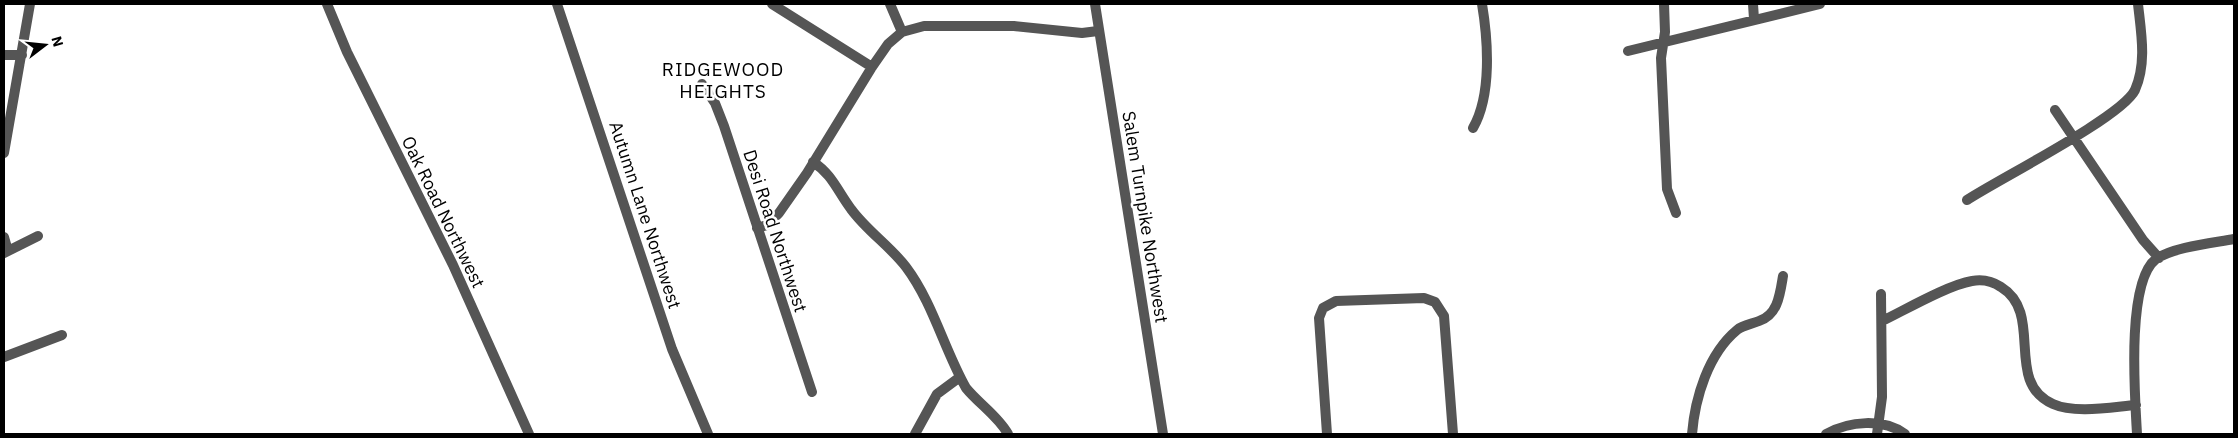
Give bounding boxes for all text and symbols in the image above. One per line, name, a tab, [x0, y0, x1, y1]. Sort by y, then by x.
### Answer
north arrow	[20, 20, 70, 70]
text: N	[47, 34, 68, 49]
district label: RIDGEWOOD HEIGHTS	[662, 57, 784, 103]
street label: Salem Turnpike Northwest	[1117, 109, 1174, 324]
street label: Autumn Lane Northwest	[604, 118, 687, 312]
street label: Oak Road Northwest	[397, 132, 490, 292]
street label: Desi Road Northwest	[738, 147, 813, 315]

